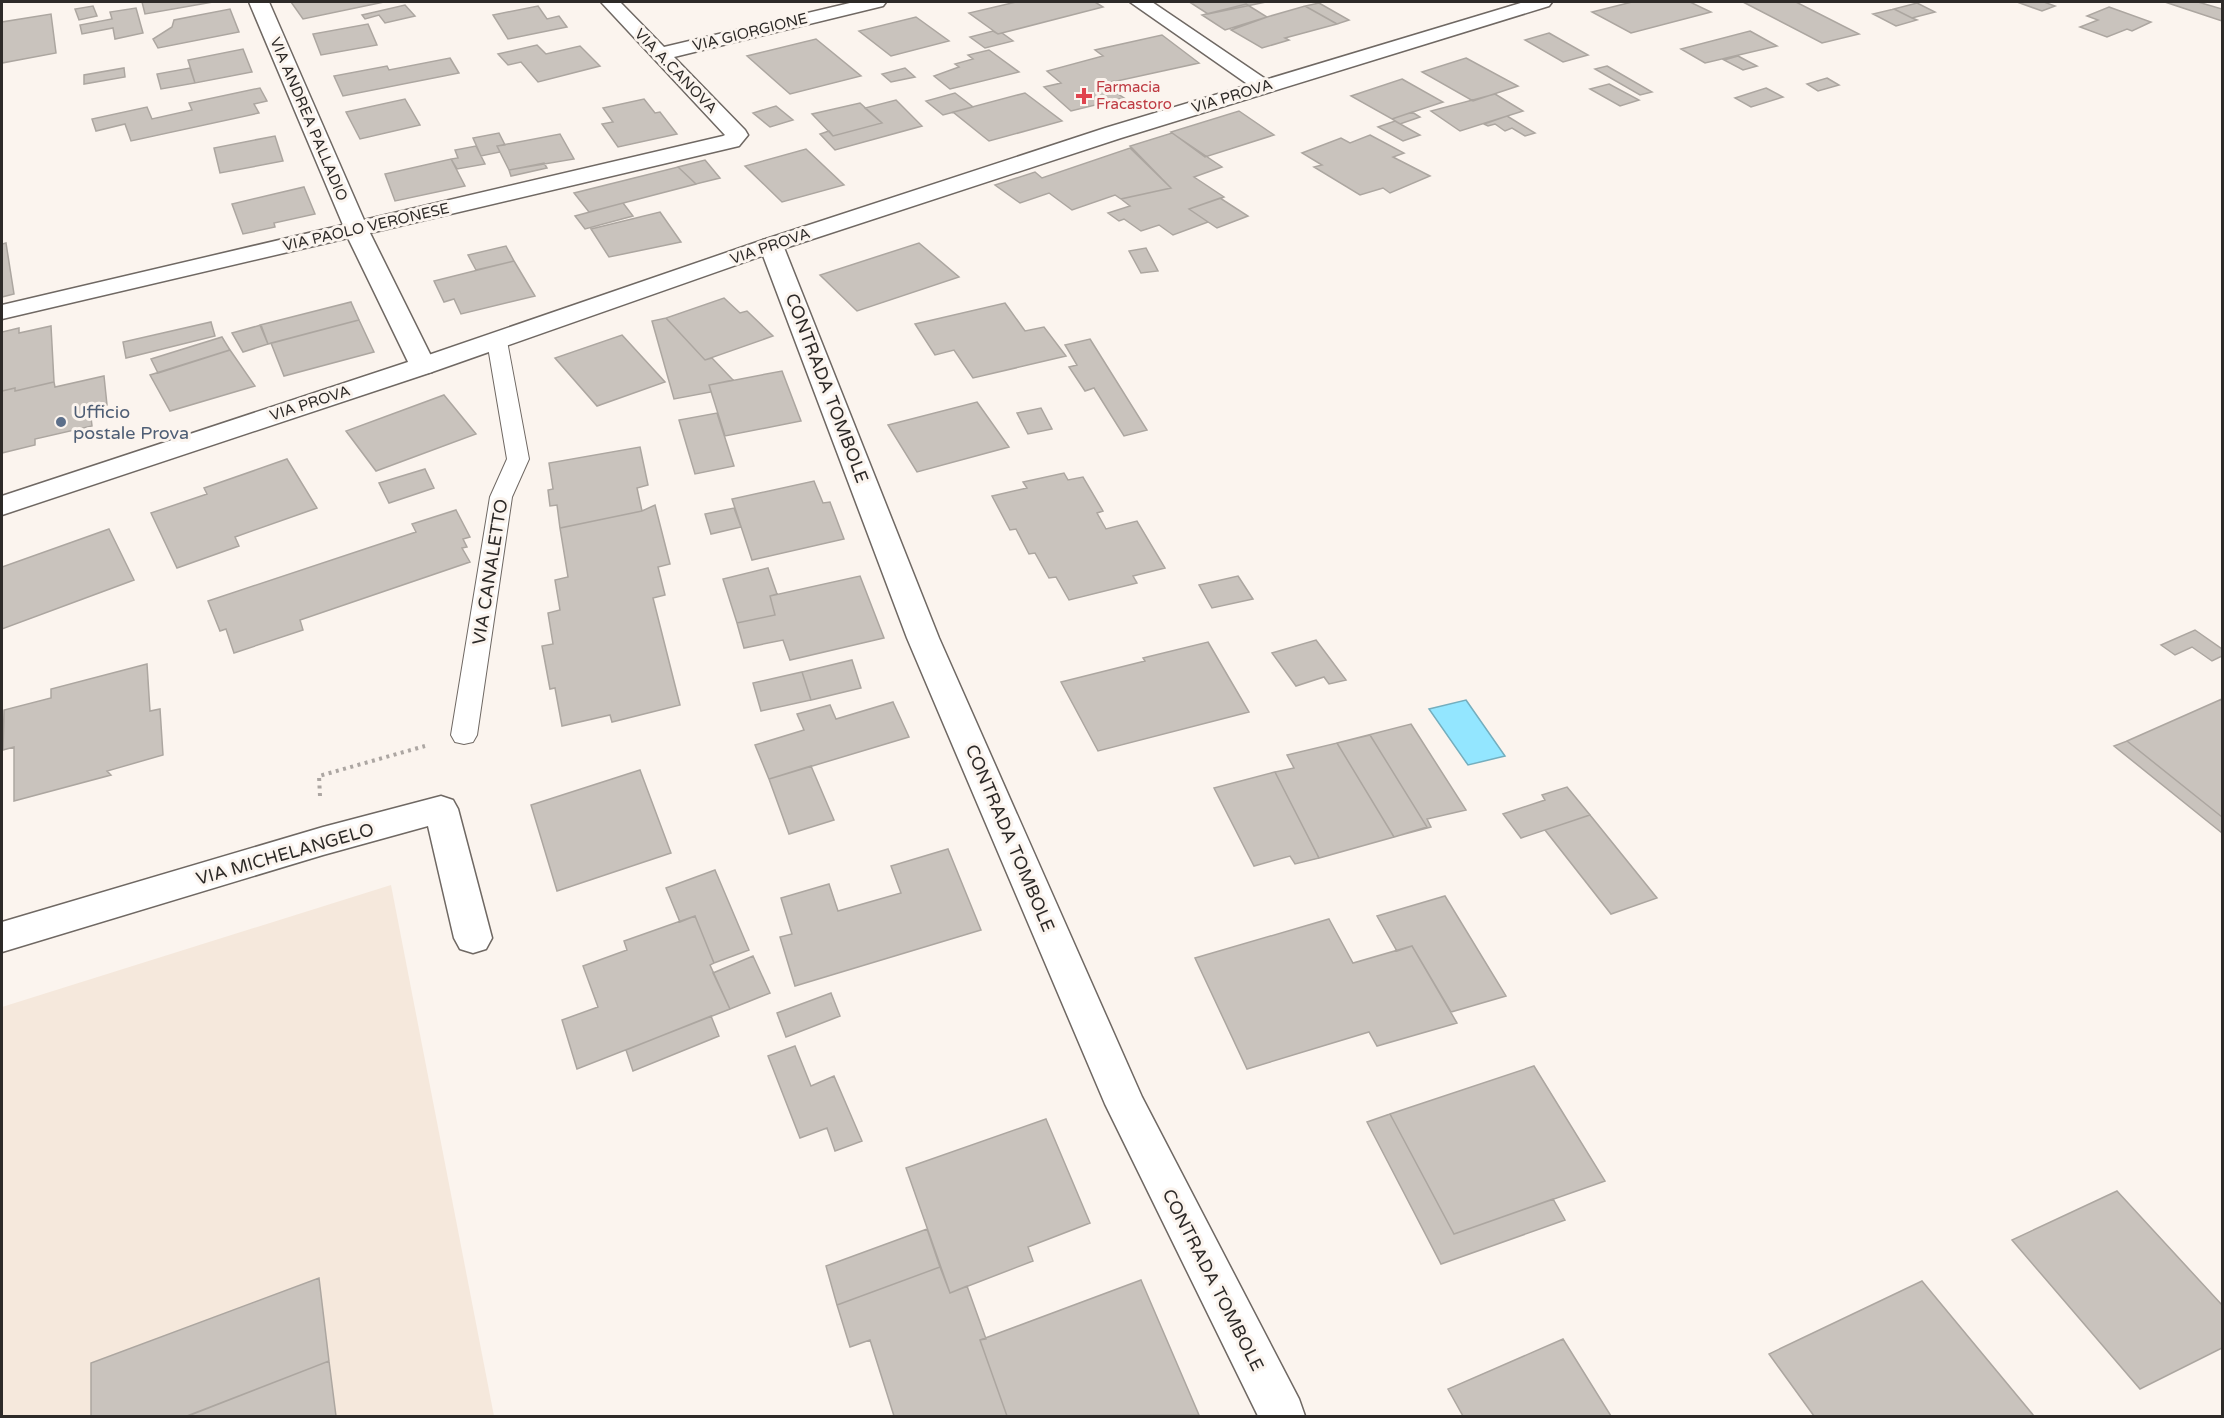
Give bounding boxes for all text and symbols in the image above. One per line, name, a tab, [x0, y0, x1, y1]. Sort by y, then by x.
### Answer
street label: VIA GIORGIONE	[691, 9, 809, 55]
street label: VIA A.CANOVA	[631, 25, 721, 117]
street label: VIA ANDREA PALLADIO	[266, 34, 352, 204]
street label: VIA PROVA	[1189, 75, 1275, 117]
place label: Farmacia Fracastoro	[1096, 78, 1172, 113]
marker: Farmacia Fracastoro	[1077, 89, 1091, 103]
street label: VIA PAOLO VERONESE	[281, 199, 451, 255]
street label: VIA PROVA	[728, 224, 812, 268]
street label: CONTRADA TOMBOLE	[781, 290, 873, 486]
street label: VIA PROVA	[268, 382, 352, 424]
place label: Ufficio postale Prova	[73, 401, 189, 444]
marker: Ufficio postale Prova	[54, 415, 68, 429]
street label: VIA CANALETTO	[468, 497, 512, 647]
street label: CONTRADA TOMBOLE	[961, 741, 1059, 935]
street label: VIA MICHELANGELO	[194, 818, 376, 890]
street label: CONTRADA TOMBOLE	[1158, 1185, 1268, 1375]

